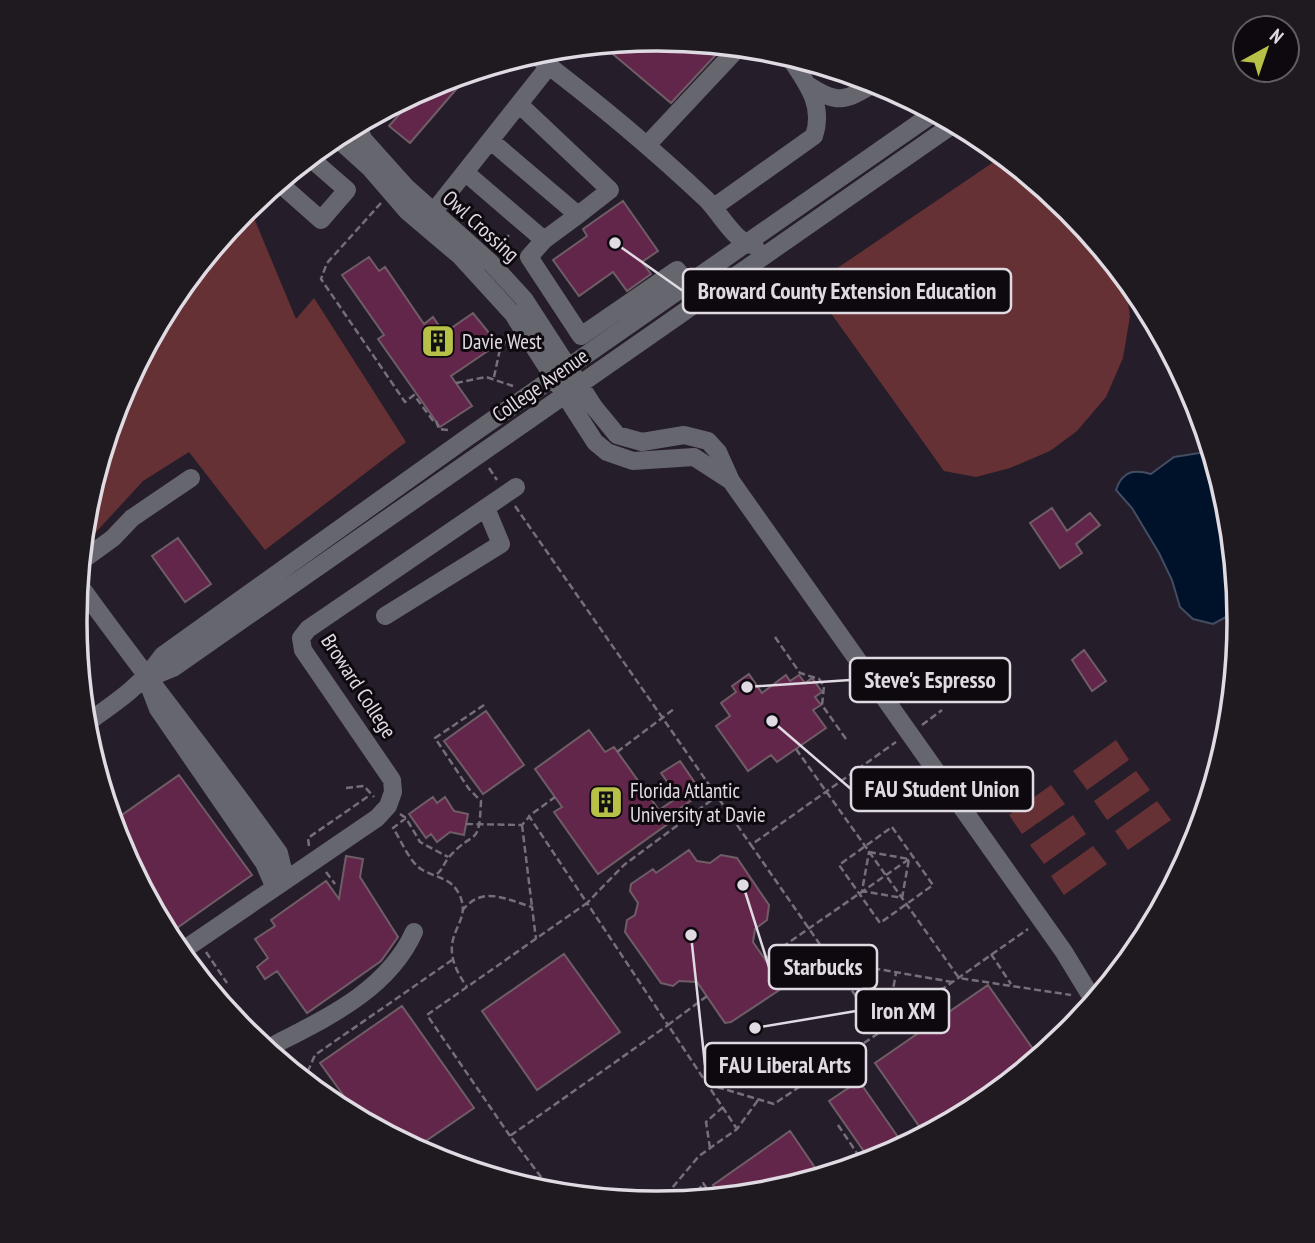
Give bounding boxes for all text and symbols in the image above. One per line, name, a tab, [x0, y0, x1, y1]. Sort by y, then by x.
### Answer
north arrow	[1231, 14, 1301, 84]
text: N	[1265, 23, 1289, 48]
street label: Owl Crossing	[437, 184, 525, 268]
callout: Broward County Extension Education	[683, 269, 1011, 313]
text: Broward County Extension Education	[698, 276, 996, 305]
building icon: Davie West	[419, 322, 457, 360]
place label: Davie West	[462, 328, 542, 355]
street label: College Avenue	[487, 342, 593, 428]
street label: Broward College	[315, 629, 403, 743]
callout: Steve's Espresso	[850, 658, 1010, 702]
text: Steve's Espresso	[864, 665, 996, 694]
callout: FAU Student Union	[851, 767, 1033, 811]
text: FAU Student Union	[865, 774, 1019, 803]
place label: Florida Atlantic University at Davie	[630, 777, 766, 828]
building icon: Florida Atlantic University at Davie	[587, 783, 625, 821]
callout: Starbucks	[769, 945, 877, 989]
text: Starbucks	[783, 952, 863, 981]
callout: Iron XM	[856, 989, 949, 1033]
text: Iron XM	[871, 996, 935, 1025]
callout: FAU Liberal Arts	[705, 1043, 866, 1087]
text: FAU Liberal Arts	[719, 1050, 851, 1079]

